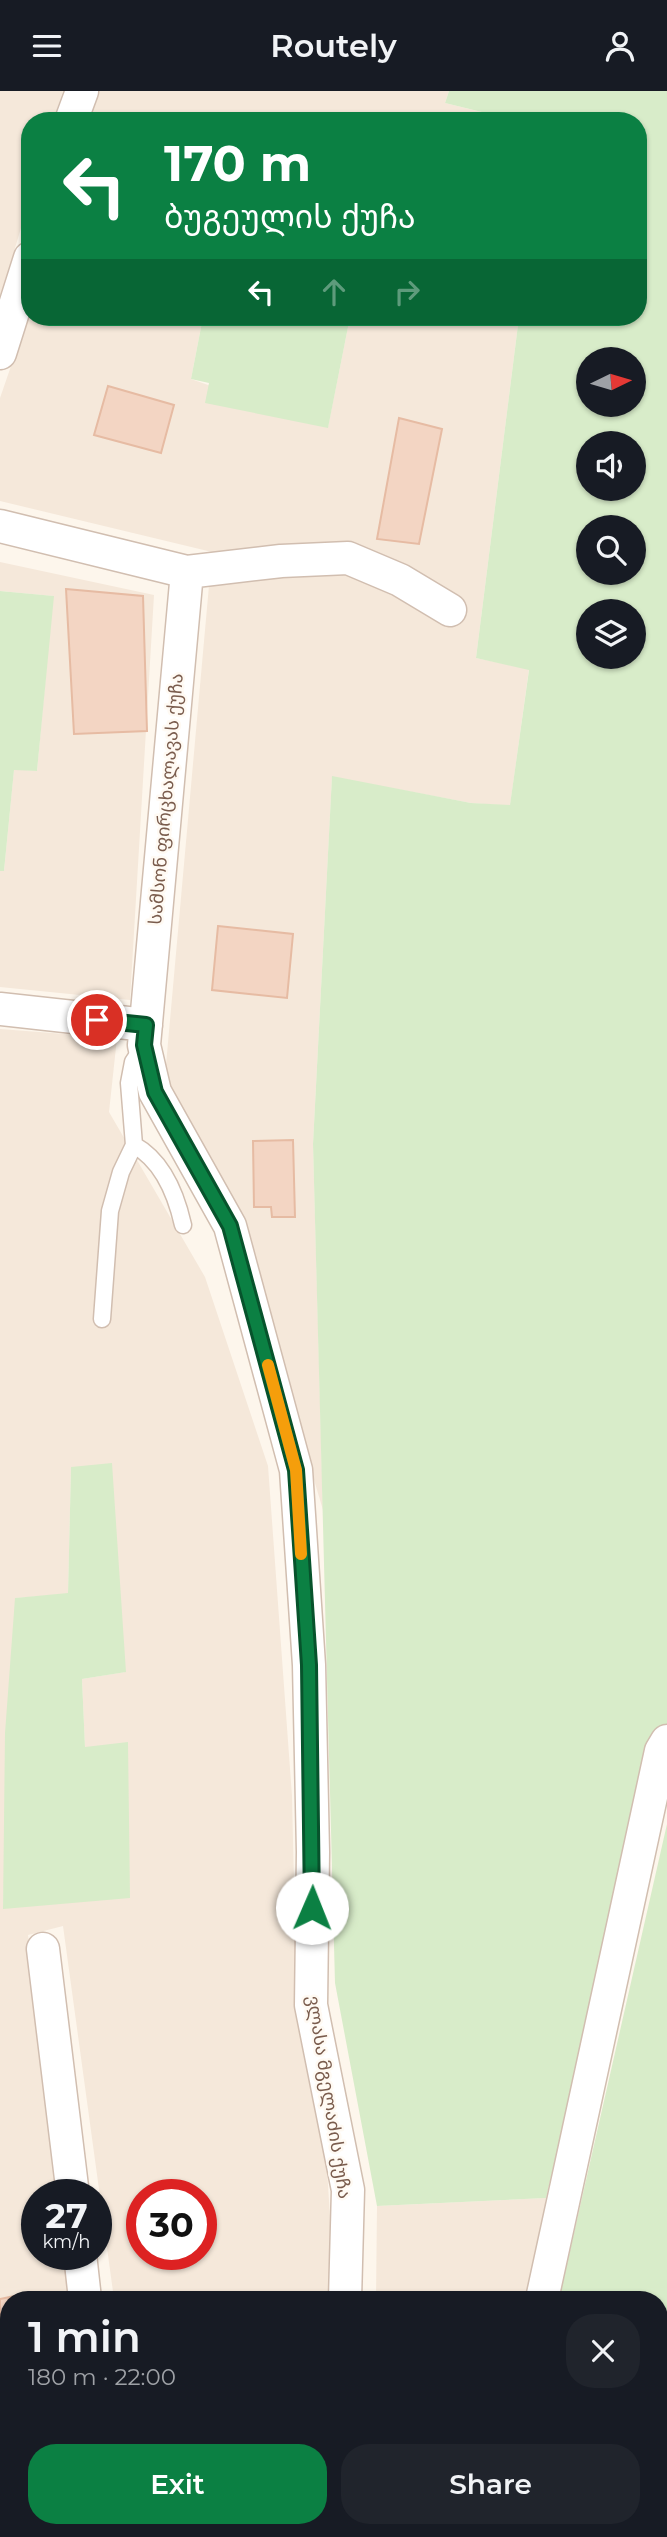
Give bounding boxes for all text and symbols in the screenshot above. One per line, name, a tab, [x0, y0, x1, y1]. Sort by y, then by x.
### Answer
text: Routely	[270, 26, 397, 65]
icon: menu	[28, 27, 66, 65]
icon: person	[601, 27, 639, 65]
text: 170 m	[164, 134, 311, 193]
icon: left	[49, 140, 140, 231]
text: ბუგეულის ქუჩა	[164, 197, 416, 236]
icon: left	[242, 273, 280, 311]
icon: ahead	[315, 273, 353, 311]
icon: right	[388, 273, 426, 311]
north arrow	[576, 347, 646, 417]
map controls	[576, 347, 646, 669]
button: sound	[576, 431, 646, 501]
button: search	[576, 515, 646, 585]
button: layers	[576, 599, 646, 669]
street label: სამსონ ფირცხალავას ქუჩა	[144, 672, 188, 926]
pin	[67, 990, 127, 1050]
icon: arrive	[78, 1001, 116, 1039]
position arrow	[275, 1871, 349, 1945]
street label: ვლასა მგელაძის ქუჩა	[302, 1994, 356, 2200]
speed limit sign: 30	[126, 2179, 217, 2270]
text: 27	[45, 2194, 88, 2237]
text: km/h	[42, 2231, 91, 2253]
text: 1 min	[28, 2311, 141, 2363]
button: close	[566, 2314, 640, 2388]
text: 180 m · 22:00	[28, 2363, 176, 2391]
button: Exit	[28, 2444, 327, 2524]
button: Share	[341, 2444, 640, 2524]

